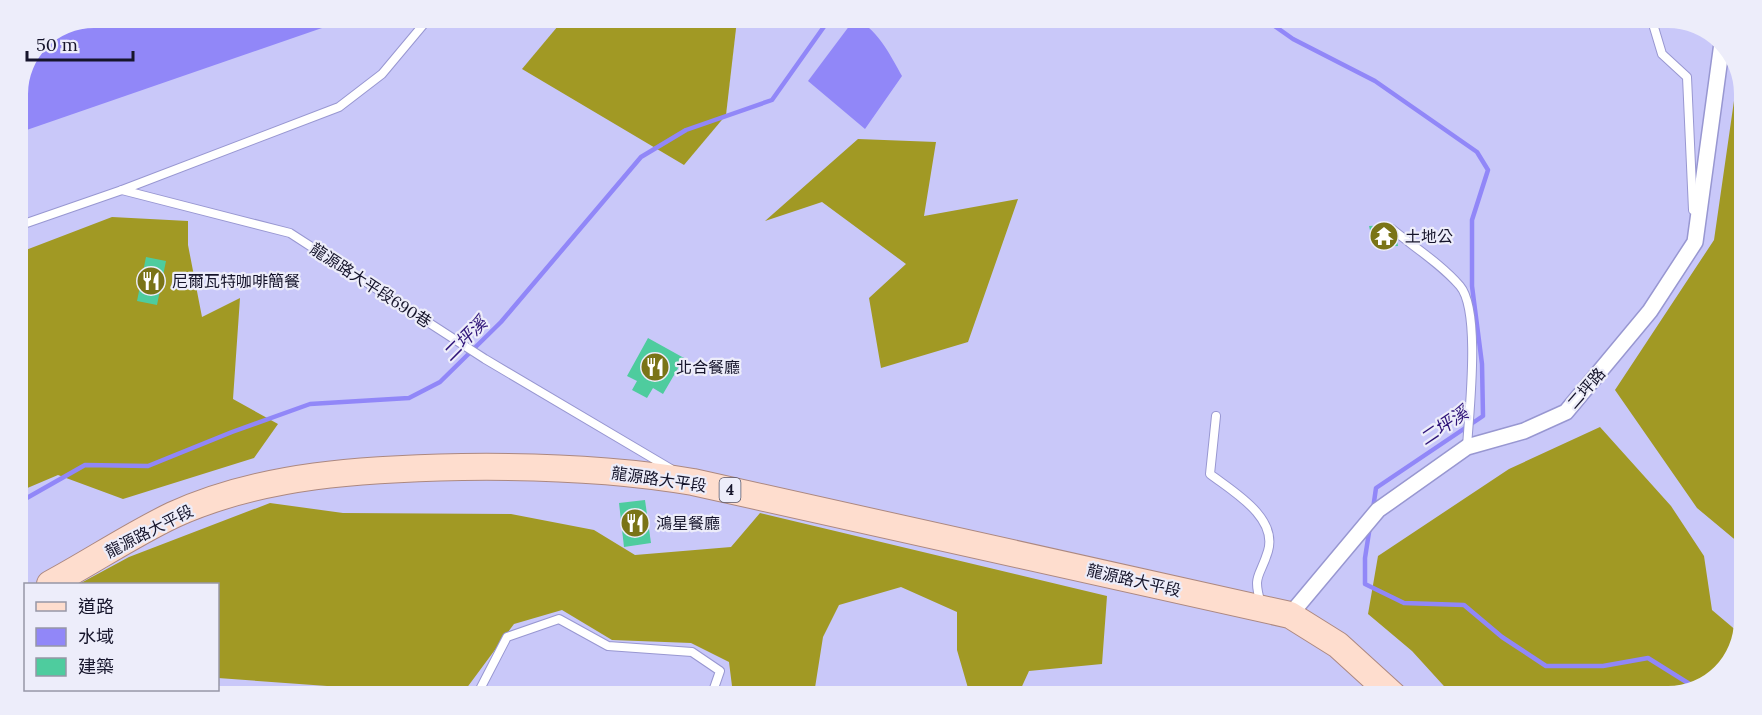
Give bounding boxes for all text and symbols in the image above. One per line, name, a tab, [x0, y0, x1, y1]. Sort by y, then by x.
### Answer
scale bar	[27, 24, 134, 62]
text: 50 m	[36, 33, 78, 56]
temple icon: 土地公	[1368, 220, 1400, 252]
place label: 土地公	[1405, 226, 1453, 246]
street label: 龍源路大平段690巷	[307, 238, 435, 332]
restaurant icon: 尼爾瓦特咖啡簡餐	[135, 265, 167, 297]
place label: 尼爾瓦特咖啡簡餐	[172, 271, 300, 291]
water label: 二坪溪	[437, 309, 494, 366]
restaurant icon: 北合餐廳	[639, 351, 671, 383]
place label: 北合餐廳	[676, 357, 740, 377]
street label: 二坪路	[1563, 363, 1609, 413]
water label: 二坪溪	[1415, 399, 1475, 450]
street label: 龍源路大平段	[610, 462, 708, 496]
road number: 4	[720, 478, 740, 502]
street label: 龍源路大平段	[102, 500, 196, 562]
restaurant icon: 鴻星餐廳	[619, 507, 651, 539]
place label: 鴻星餐廳	[656, 513, 720, 533]
street label: 龍源路大平段	[1085, 559, 1183, 601]
legend	[24, 583, 219, 691]
text: 道路	[78, 595, 114, 618]
text: 水域	[78, 625, 114, 648]
text: 建築	[78, 655, 114, 678]

